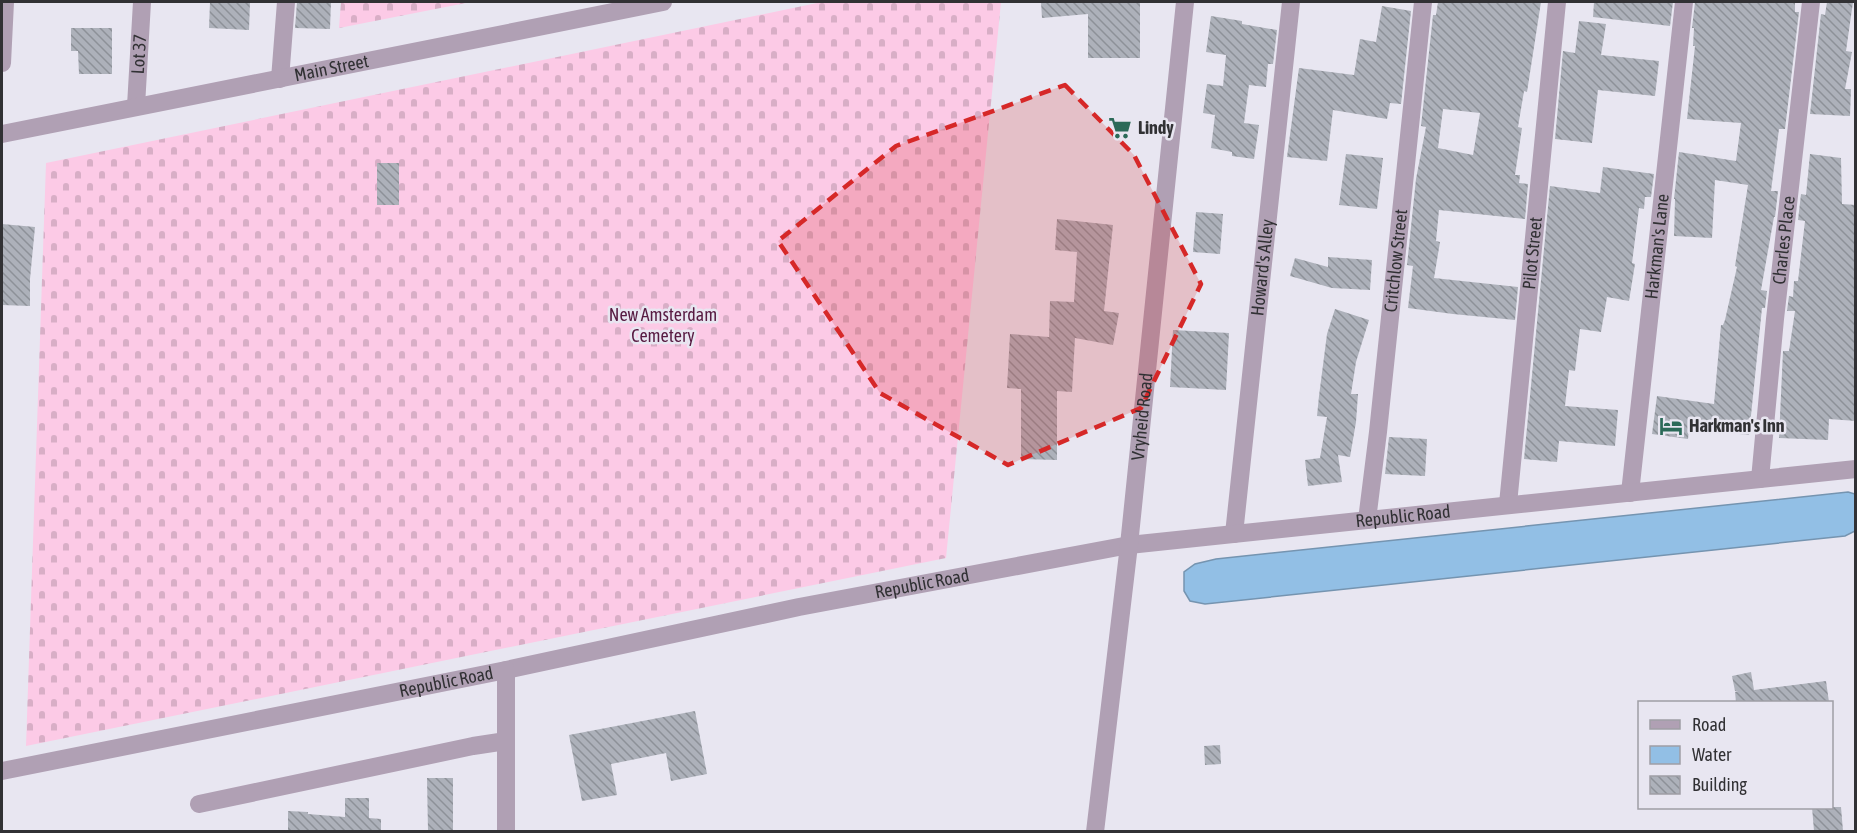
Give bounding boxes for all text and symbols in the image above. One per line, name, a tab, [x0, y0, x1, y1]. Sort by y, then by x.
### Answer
street label: Lot 37	[127, 33, 150, 75]
street label: Main Street	[292, 50, 370, 85]
supermarket icon: Lindy	[1107, 115, 1133, 141]
place label: Lindy	[1138, 117, 1174, 138]
street label: Harkman's Lane	[1640, 193, 1673, 300]
street label: Charles Place	[1768, 195, 1799, 286]
street label: Critchlow Street	[1380, 208, 1411, 313]
street label: Pilot Street	[1518, 216, 1546, 290]
street label: Howard's Alley	[1246, 218, 1278, 317]
park label: New Amsterdam Cemetery	[609, 304, 717, 346]
street label: Vryheid Road	[1127, 372, 1157, 461]
hotel icon: Harkman's Inn	[1658, 413, 1684, 439]
place label: Harkman's Inn	[1689, 415, 1785, 436]
street label: Republic Road	[1354, 500, 1452, 531]
street label: Republic Road	[873, 564, 971, 603]
street label: Republic Road	[397, 662, 495, 701]
legend	[1638, 701, 1833, 809]
text: Road	[1692, 714, 1726, 735]
text: Water	[1692, 744, 1732, 765]
text: Building	[1692, 774, 1747, 795]

